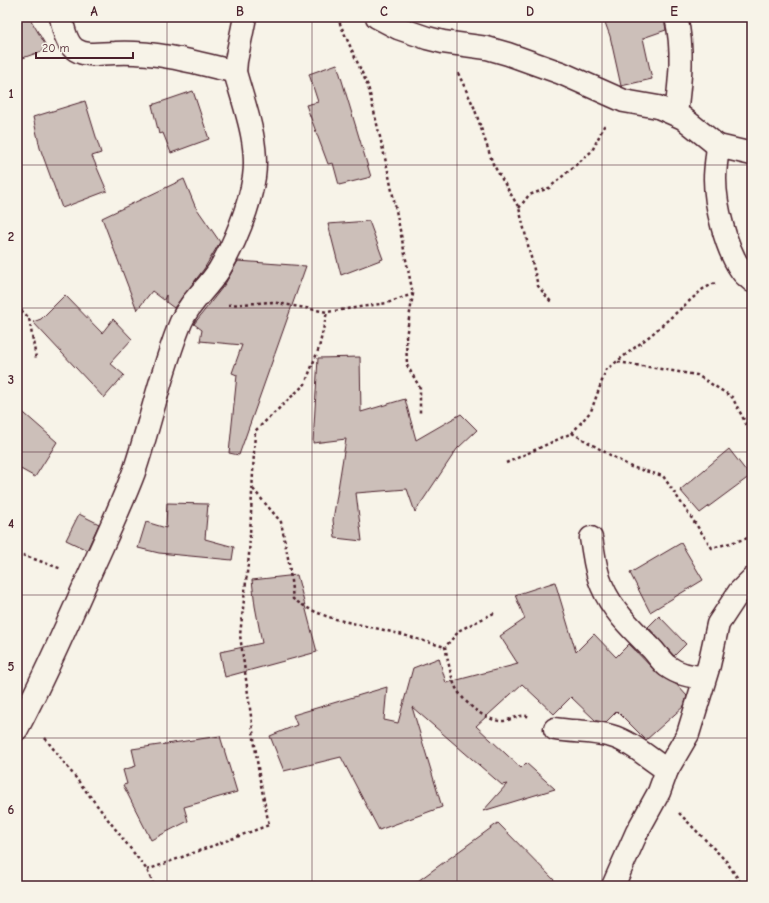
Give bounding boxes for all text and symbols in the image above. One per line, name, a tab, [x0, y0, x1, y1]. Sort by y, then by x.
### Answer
text: A	[90, 4, 98, 19]
text: B	[236, 4, 244, 19]
text: C	[380, 4, 388, 19]
text: D	[526, 4, 534, 19]
text: E	[670, 4, 678, 19]
scale bar	[36, 34, 133, 60]
text: 20 m	[42, 41, 70, 55]
text: 1	[8, 86, 14, 101]
text: 2	[8, 229, 14, 244]
text: 3	[8, 372, 14, 387]
text: 4	[8, 516, 14, 531]
text: 5	[8, 659, 15, 674]
text: 6	[8, 802, 15, 817]

